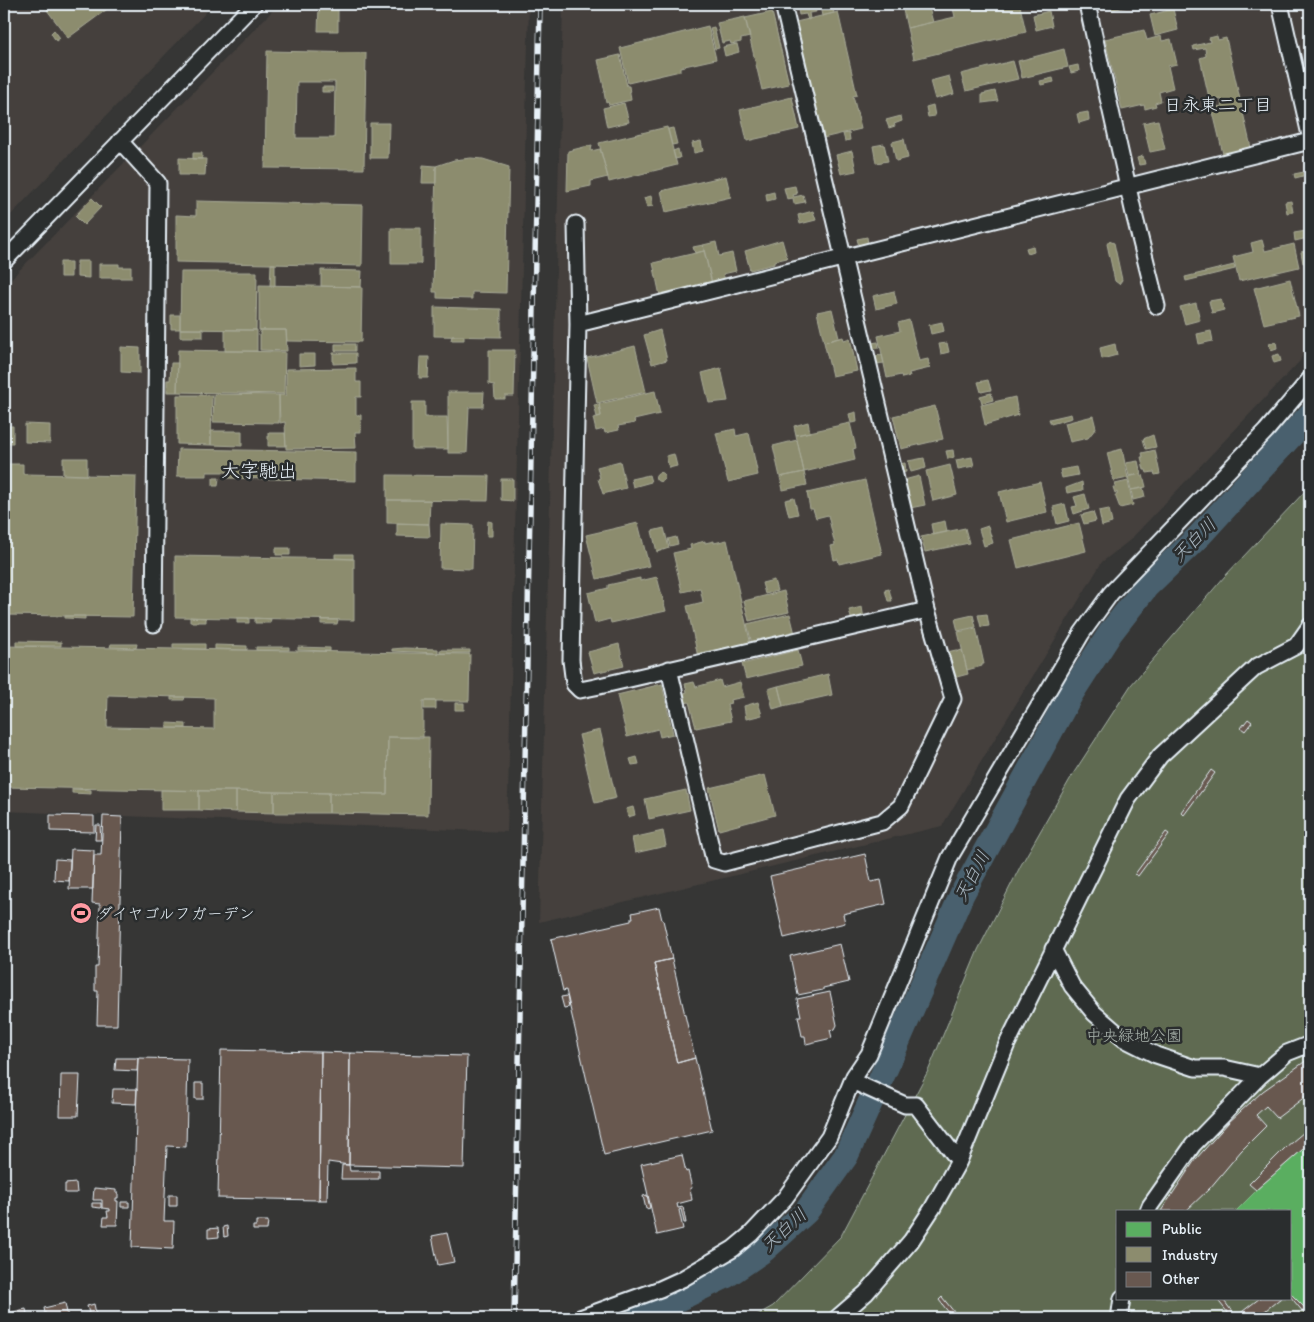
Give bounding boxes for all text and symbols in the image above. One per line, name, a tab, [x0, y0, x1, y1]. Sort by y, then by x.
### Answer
district label: 日永東二丁目	[1164, 94, 1272, 116]
district label: 大字馳出	[221, 459, 297, 482]
water label: 天白川	[1167, 513, 1221, 567]
water label: 天白川	[950, 847, 994, 905]
sports icon: ダイヤゴルフガーデン	[69, 901, 93, 925]
place label: ダイヤゴルフガーデン	[97, 904, 255, 923]
park label: 中央緑地公園	[1086, 1026, 1182, 1045]
water label: 天白川	[757, 1204, 811, 1256]
legend	[1116, 1210, 1292, 1300]
text: Public	[1162, 1220, 1202, 1238]
text: Industry	[1162, 1246, 1218, 1264]
text: Other	[1162, 1270, 1199, 1288]

